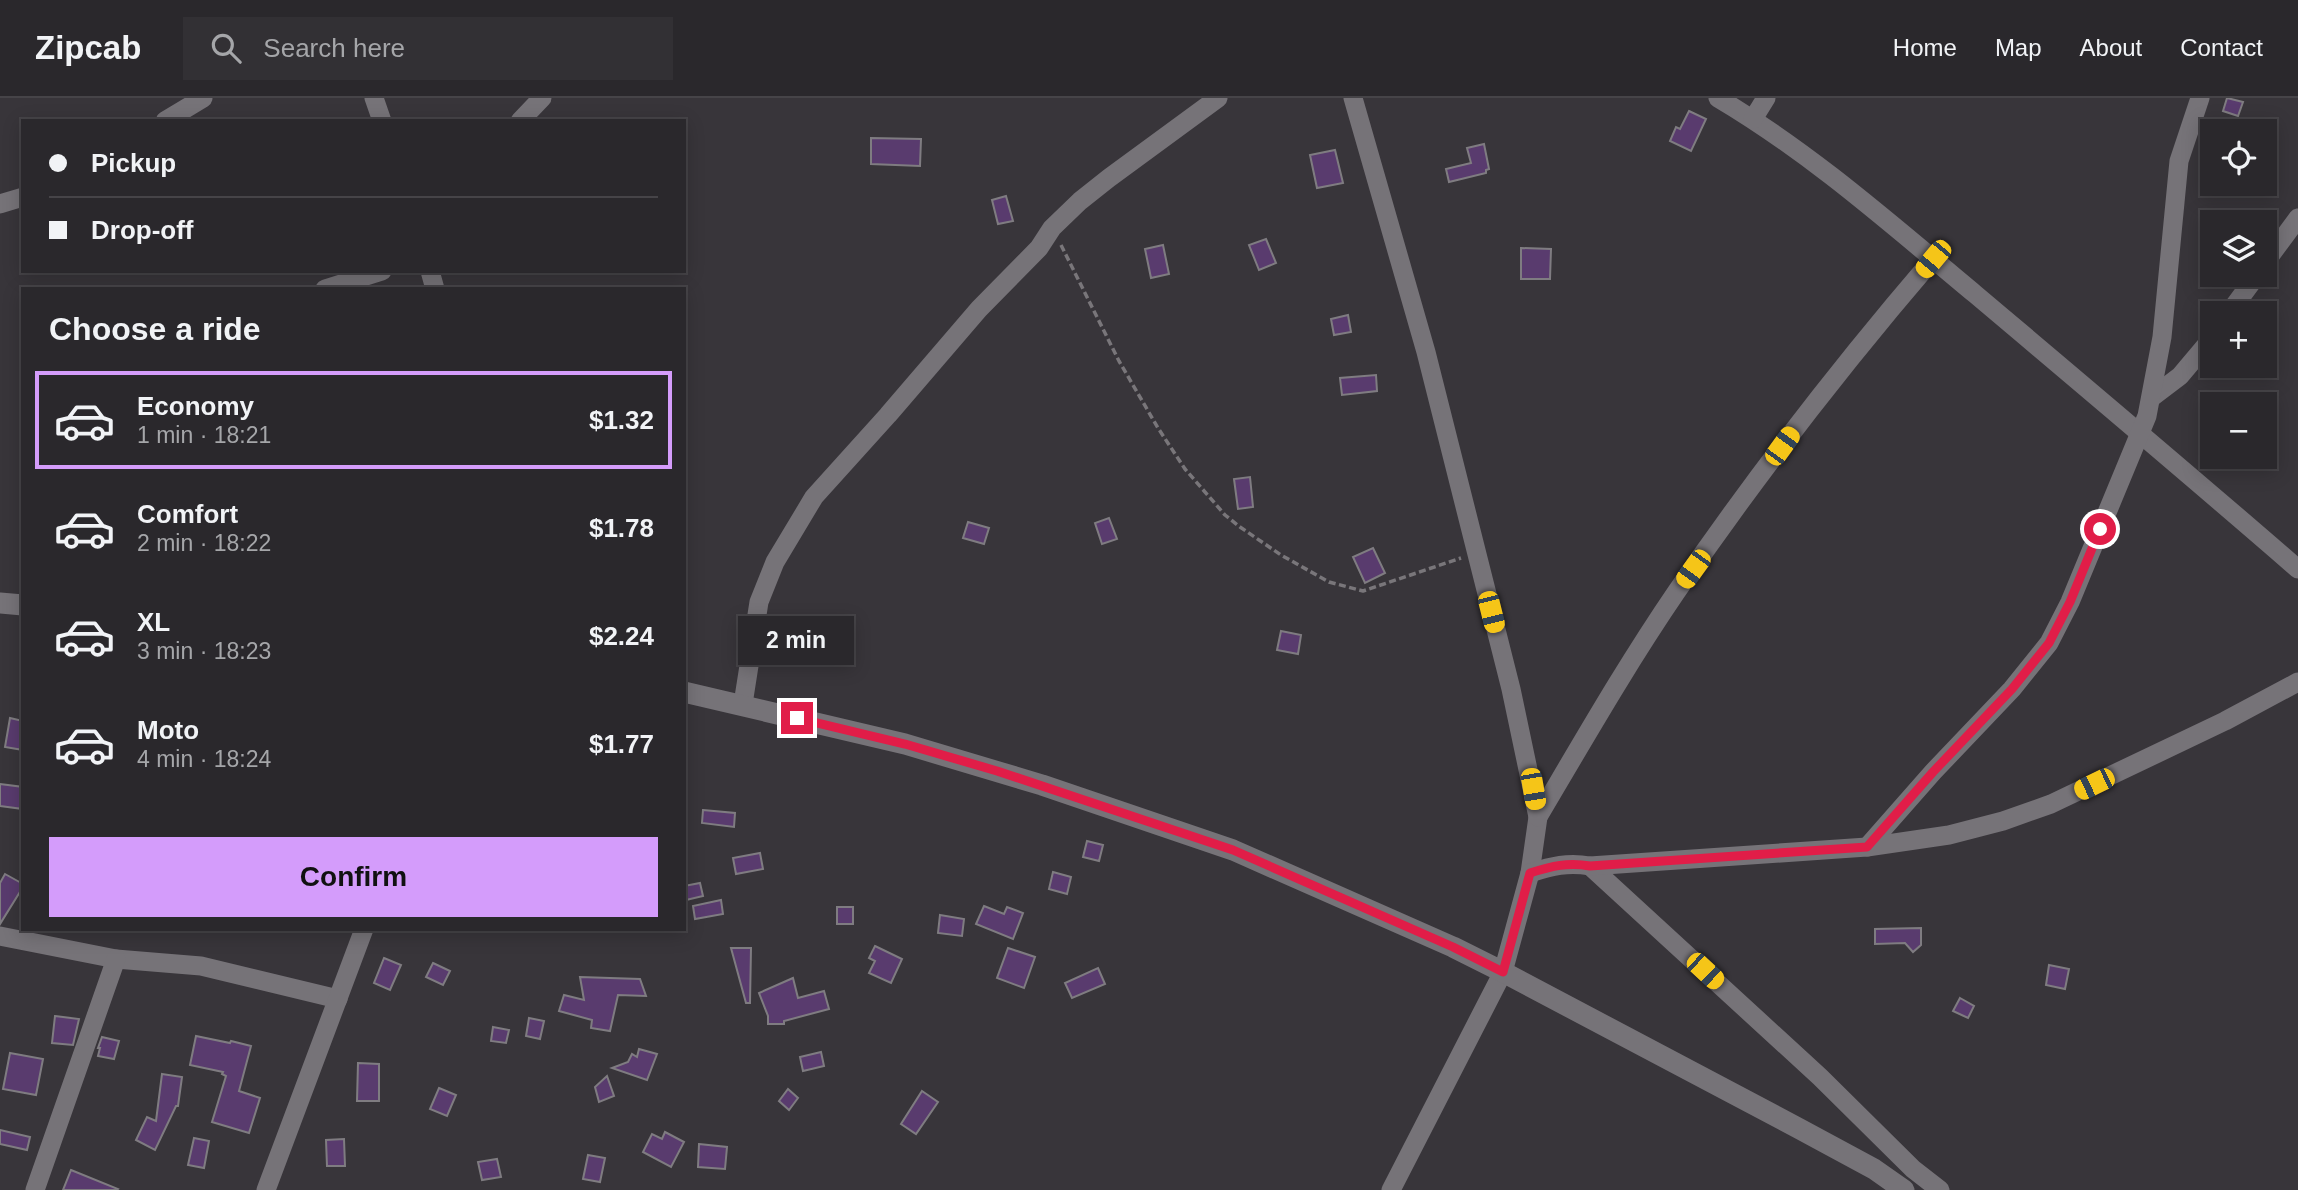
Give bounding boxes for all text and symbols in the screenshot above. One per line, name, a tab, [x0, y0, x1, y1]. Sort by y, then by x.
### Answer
search box	[183, 17, 673, 80]
text: Zipcab	[35, 29, 141, 66]
icon: search	[207, 29, 245, 67]
text: Search here	[263, 33, 405, 63]
text: Home	[1893, 34, 1957, 61]
text: Map	[1995, 34, 2042, 61]
text: About	[2080, 34, 2142, 61]
text: Contact	[2180, 34, 2263, 61]
map controls	[2200, 119, 2277, 469]
button: locate	[2200, 119, 2277, 196]
text: Pickup	[91, 148, 176, 178]
button: layers	[2200, 210, 2277, 287]
text: Drop-off	[91, 215, 194, 245]
car	[1912, 236, 1955, 282]
button: +	[2200, 301, 2277, 378]
text: Choose a ride	[49, 311, 261, 347]
icon: car	[53, 389, 116, 452]
text: Economy	[137, 391, 254, 421]
button: −	[2200, 392, 2277, 469]
text: $1.32	[589, 405, 654, 435]
text: 1 min · 18:21	[137, 422, 271, 448]
car	[1762, 423, 1803, 469]
icon: car	[53, 497, 116, 560]
text: Comfort	[137, 499, 238, 529]
text: $1.78	[589, 513, 654, 543]
route start	[2084, 513, 2116, 545]
text: 2 min · 18:22	[137, 530, 271, 556]
car	[1673, 546, 1714, 592]
car	[1476, 589, 1507, 635]
icon: car	[53, 605, 116, 668]
text: XL	[137, 607, 170, 637]
callout: 2 min	[739, 616, 855, 666]
text: $2.24	[589, 621, 654, 651]
text: 2 min	[766, 627, 826, 653]
text: 3 min · 18:23	[137, 638, 271, 664]
route end	[781, 702, 813, 734]
icon: car	[53, 713, 116, 776]
text: Moto	[137, 715, 199, 745]
text: $1.77	[589, 729, 654, 759]
text: 4 min · 18:24	[137, 746, 271, 772]
car	[2071, 765, 2118, 803]
car	[1520, 766, 1547, 812]
button: Confirm	[49, 837, 658, 917]
car	[1683, 949, 1728, 993]

